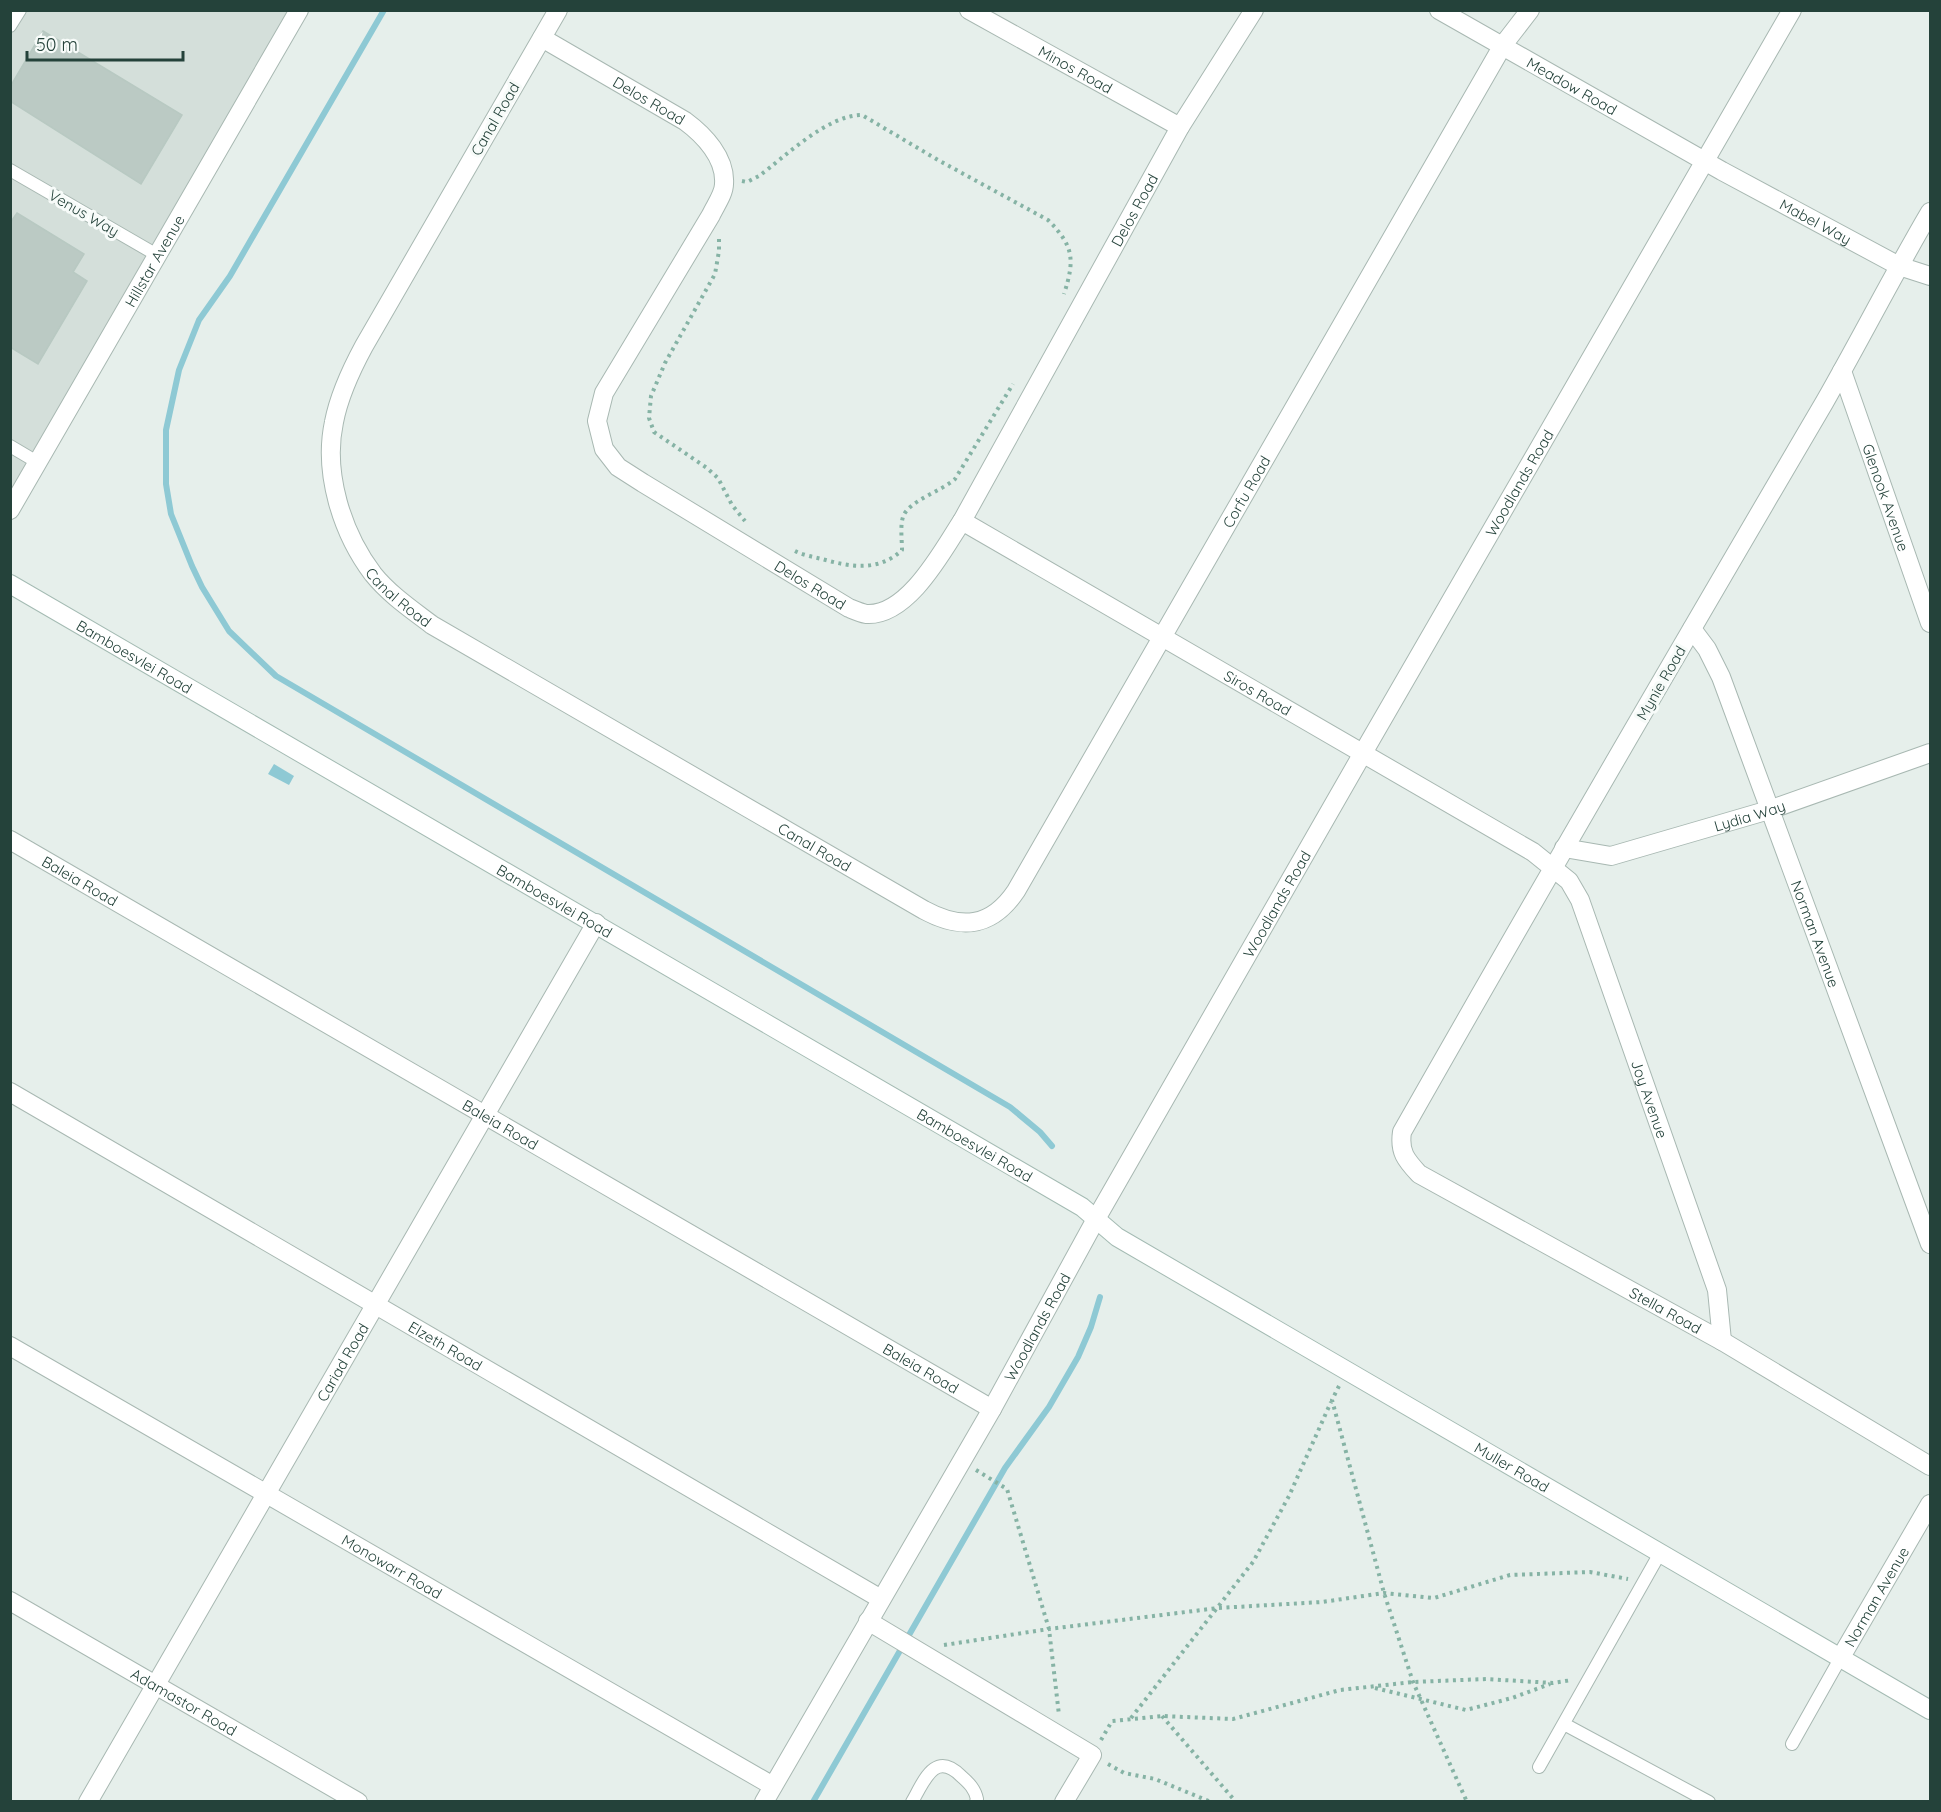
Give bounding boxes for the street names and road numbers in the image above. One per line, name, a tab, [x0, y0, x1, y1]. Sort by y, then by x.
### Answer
street label: Minos Road	[1035, 41, 1116, 97]
street label: Meadow Road	[1523, 52, 1621, 119]
street label: Delos Road	[610, 72, 689, 129]
street label: Canal Road	[466, 79, 524, 159]
street label: Delos Road	[1106, 170, 1162, 250]
street label: Venus Way	[45, 185, 123, 241]
street label: Mabel Way	[1777, 194, 1855, 248]
street label: Hillstar Avenue	[120, 211, 188, 310]
street label: Woodlands Road	[1481, 426, 1557, 540]
street label: Glenook Avenue	[1859, 441, 1914, 554]
street label: Corfu Road	[1218, 452, 1274, 531]
street label: Delos Road	[771, 556, 850, 613]
street label: Canal Road	[362, 563, 435, 631]
street label: Bamboesvlei Road	[73, 615, 196, 697]
street label: Mynie Road	[1632, 642, 1690, 724]
street label: Siros Road	[1221, 666, 1295, 719]
street label: Lydia Way	[1712, 796, 1788, 835]
street label: Canal Road	[775, 818, 855, 875]
street label: Woodlands Road	[1238, 847, 1315, 961]
street label: Baleia Road	[39, 851, 121, 910]
street label: Bamboesvlei Road	[493, 860, 616, 942]
street label: Norman Avenue	[1787, 878, 1844, 990]
street label: Joy Avenue	[1627, 1057, 1672, 1141]
street label: Baleia Road	[459, 1095, 542, 1154]
street label: Bamboesvlei Road	[914, 1104, 1036, 1186]
street label: Woodlands Road	[1000, 1270, 1074, 1384]
street label: Stella Road	[1626, 1283, 1705, 1337]
street label: Elzeth Road	[405, 1317, 486, 1375]
street label: Cariad Road	[312, 1320, 372, 1405]
street label: Baleia Road	[880, 1339, 962, 1397]
street label: Muller Road	[1471, 1438, 1553, 1496]
street label: Monowarr Road	[339, 1530, 446, 1603]
street label: Norman Avenue	[1840, 1543, 1913, 1650]
street label: Adamastor Road	[128, 1664, 240, 1740]

